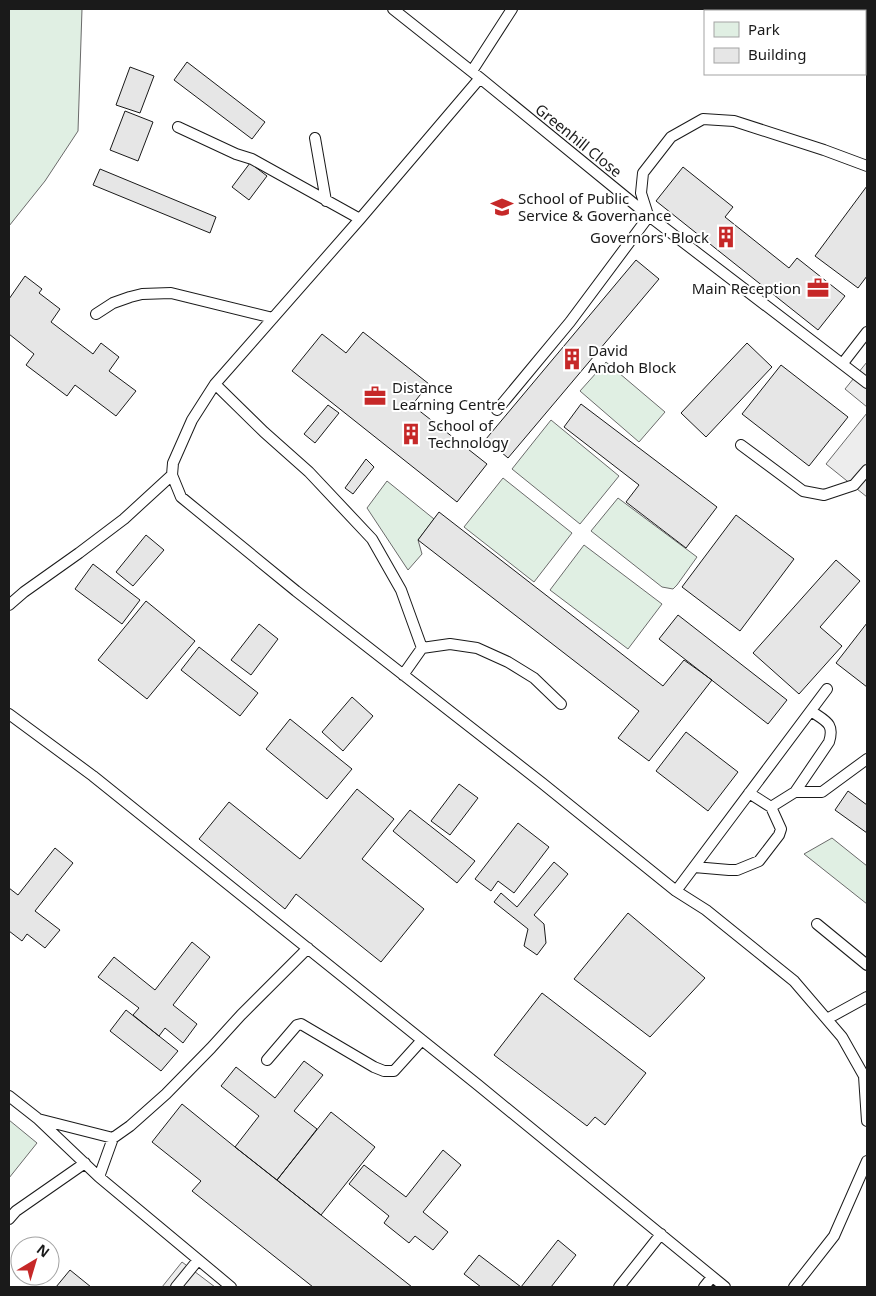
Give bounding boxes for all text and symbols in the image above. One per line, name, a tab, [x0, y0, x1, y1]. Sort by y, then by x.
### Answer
legend	[704, 10, 866, 75]
text: Park	[748, 19, 780, 39]
text: Building	[748, 44, 806, 64]
street label: Greenhill Close	[532, 99, 626, 181]
place label: School of Public Service & Governance	[518, 188, 671, 225]
school or university icon: School of Public Service & Governance	[489, 194, 515, 220]
building icon: Governors' Block	[713, 224, 739, 250]
place label: Governors' Block	[590, 227, 709, 247]
office icon: Main Reception	[805, 275, 831, 301]
place label: Main Reception	[692, 278, 801, 298]
place label: David Andoh Block	[588, 340, 676, 377]
building icon: David Andoh Block	[559, 346, 585, 372]
place label: Distance Learning Centre	[392, 377, 505, 414]
office icon: Distance Learning Centre	[362, 383, 388, 409]
place label: School of Technology	[428, 415, 509, 452]
building icon: School of Technology	[398, 421, 424, 447]
north arrow	[10, 1236, 60, 1286]
text: N	[33, 1239, 54, 1261]

